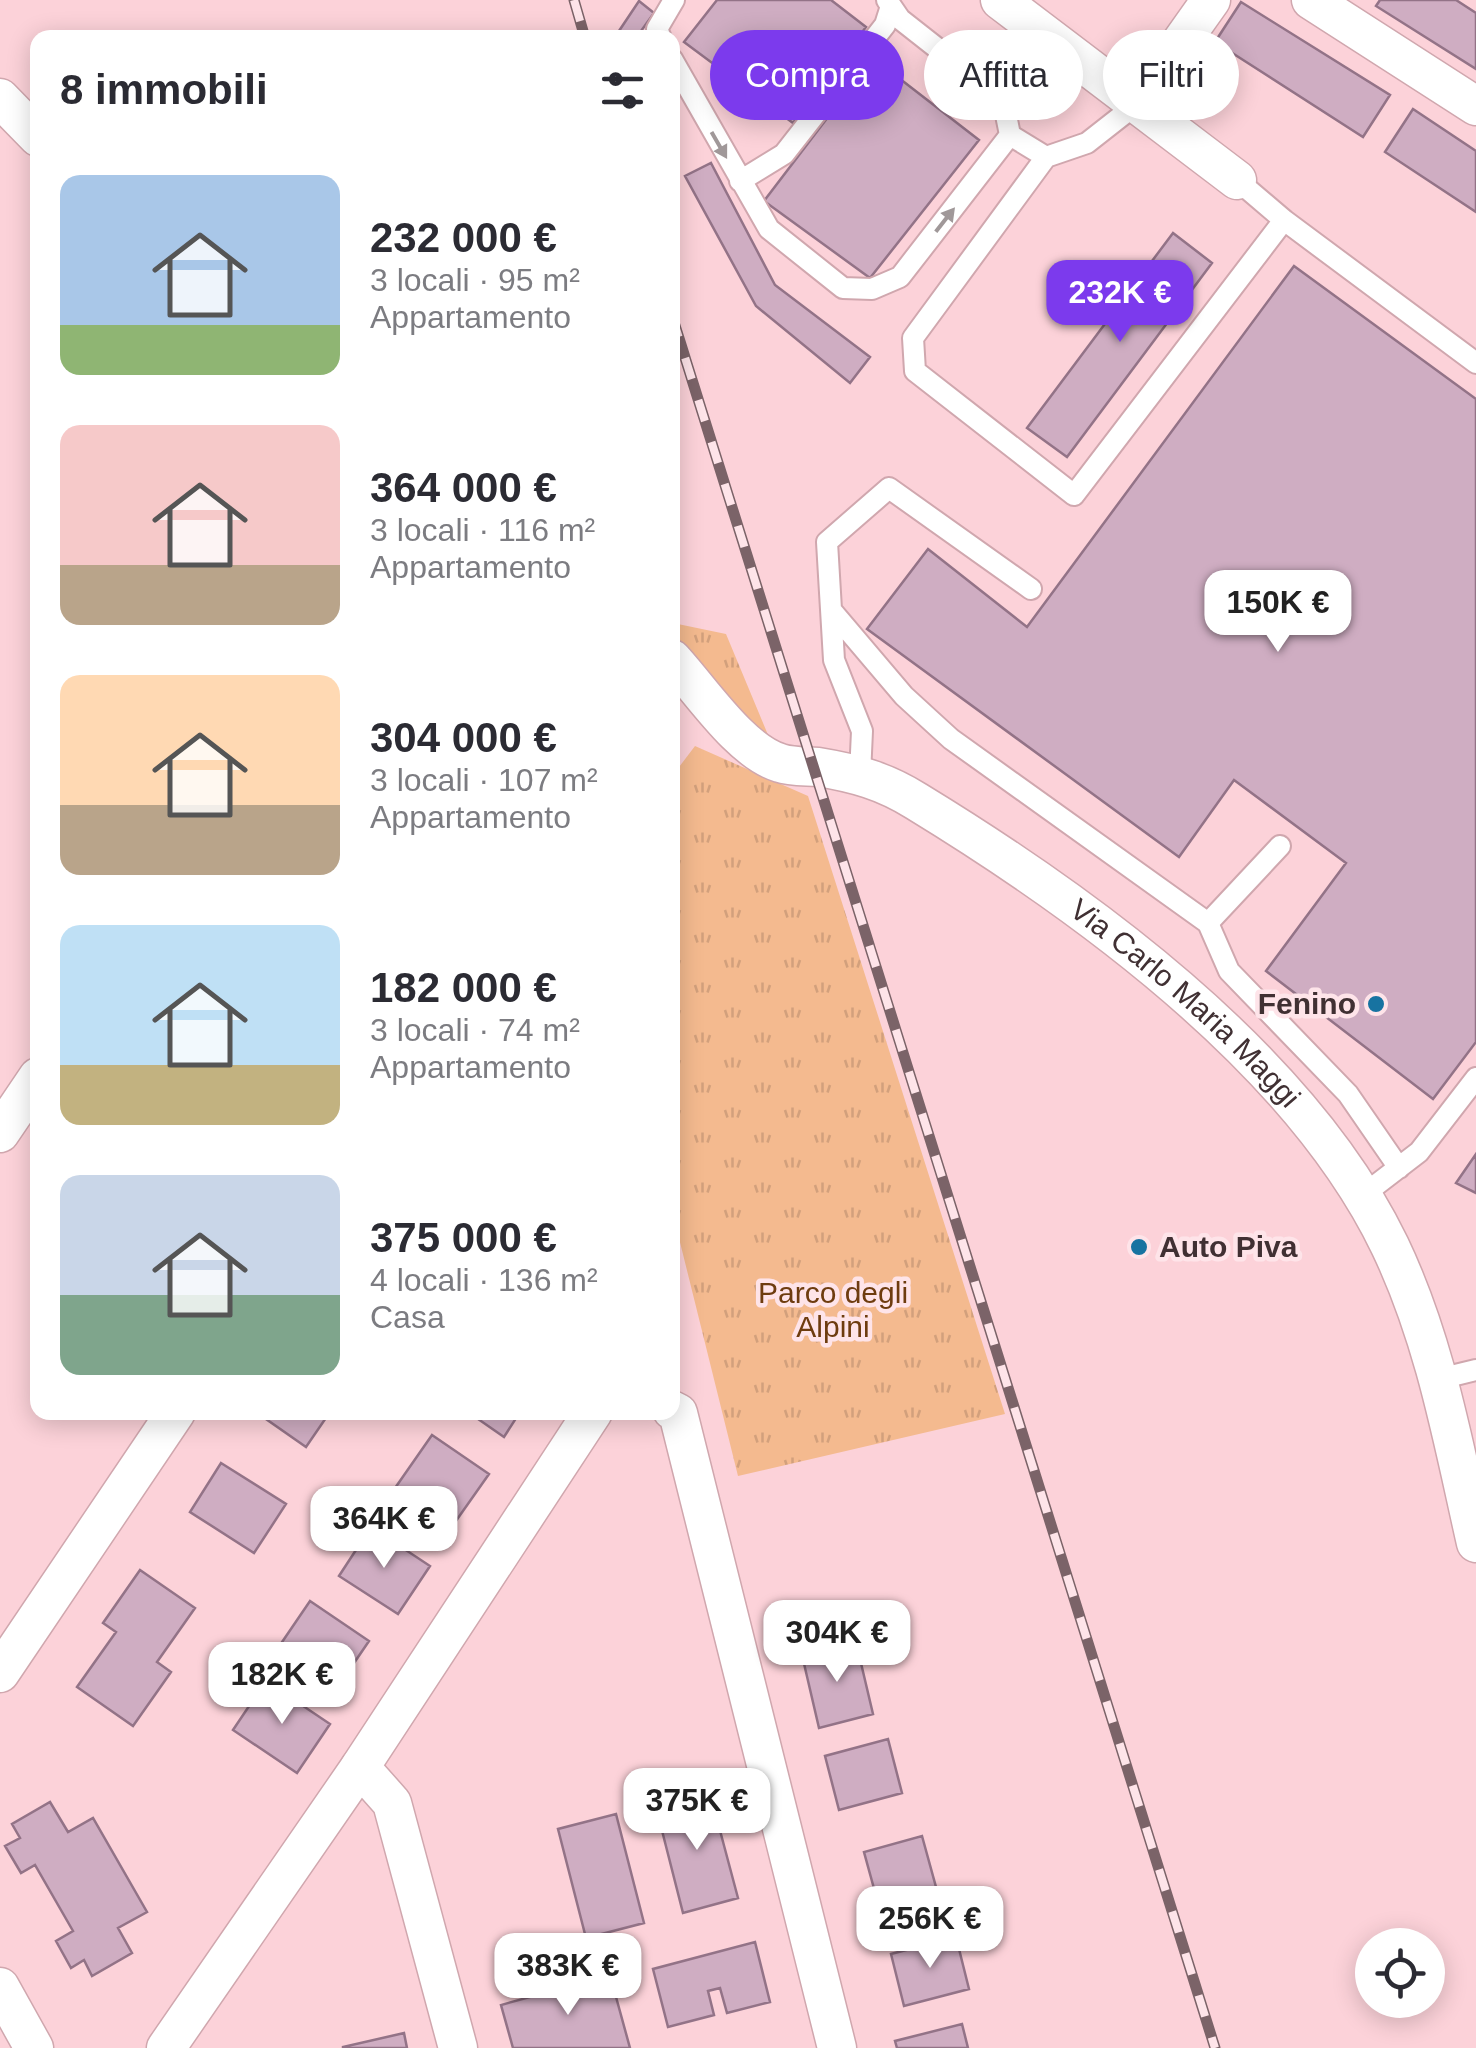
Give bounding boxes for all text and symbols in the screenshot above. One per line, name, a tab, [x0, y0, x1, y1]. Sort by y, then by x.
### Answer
chip: Compra	[710, 30, 904, 120]
chip: Affitta	[924, 30, 1083, 120]
chip: Filtri	[1103, 30, 1239, 120]
icon: filters	[595, 63, 650, 118]
text: 8 immobili	[60, 66, 268, 113]
one-way arrow	[710, 130, 727, 159]
one-way arrow	[934, 207, 955, 233]
text: 232 000 €	[370, 214, 557, 261]
icon: home	[140, 215, 260, 335]
pin: 232K €	[1039, 260, 1201, 345]
text: 3 locali · 95 m²	[370, 262, 580, 298]
text: 232K €	[1068, 274, 1172, 310]
text: Appartamento	[370, 299, 571, 335]
text: 364 000 €	[370, 464, 557, 511]
icon: home	[140, 465, 260, 585]
text: 3 locali · 116 m²	[370, 512, 595, 548]
text: Appartamento	[370, 549, 571, 585]
pin: 150K €	[1197, 570, 1359, 655]
text: 150K €	[1226, 584, 1330, 620]
text: 304 000 €	[370, 714, 557, 761]
icon: home	[140, 715, 260, 835]
text: 3 locali · 107 m²	[370, 762, 598, 798]
text: Appartamento	[370, 799, 571, 835]
street label: Via Carlo Maria Maggi	[1064, 892, 1307, 1114]
text: 182 000 €	[370, 964, 557, 1011]
icon: home	[140, 965, 260, 1085]
place label: Fenino	[1258, 987, 1356, 1020]
marker: Fenino	[1365, 993, 1387, 1015]
text: 3 locali · 74 m²	[370, 1012, 580, 1048]
text: Appartamento	[370, 1049, 571, 1085]
text: 375 000 €	[370, 1214, 557, 1261]
icon: home	[140, 1215, 260, 1335]
place label: Auto Piva	[1159, 1230, 1298, 1263]
marker: Auto Piva	[1128, 1236, 1150, 1258]
text: 4 locali · 136 m²	[370, 1262, 598, 1298]
park label: Parco degli Alpini	[758, 1276, 908, 1343]
text: Casa	[370, 1299, 445, 1335]
pin: 364K €	[303, 1486, 465, 1571]
text: 364K €	[332, 1500, 436, 1536]
pin: 304K €	[756, 1600, 918, 1685]
text: 304K €	[785, 1614, 889, 1650]
pin: 182K €	[201, 1642, 363, 1727]
text: 182K €	[230, 1656, 334, 1692]
pin: 375K €	[616, 1768, 778, 1853]
text: 375K €	[645, 1782, 749, 1818]
pin: 256K €	[849, 1886, 1011, 1971]
text: 256K €	[878, 1900, 982, 1936]
map controls	[1355, 1928, 1445, 2018]
button: locate	[1355, 1928, 1445, 2018]
pin: 383K €	[487, 1933, 649, 2018]
text: 383K €	[516, 1947, 620, 1983]

